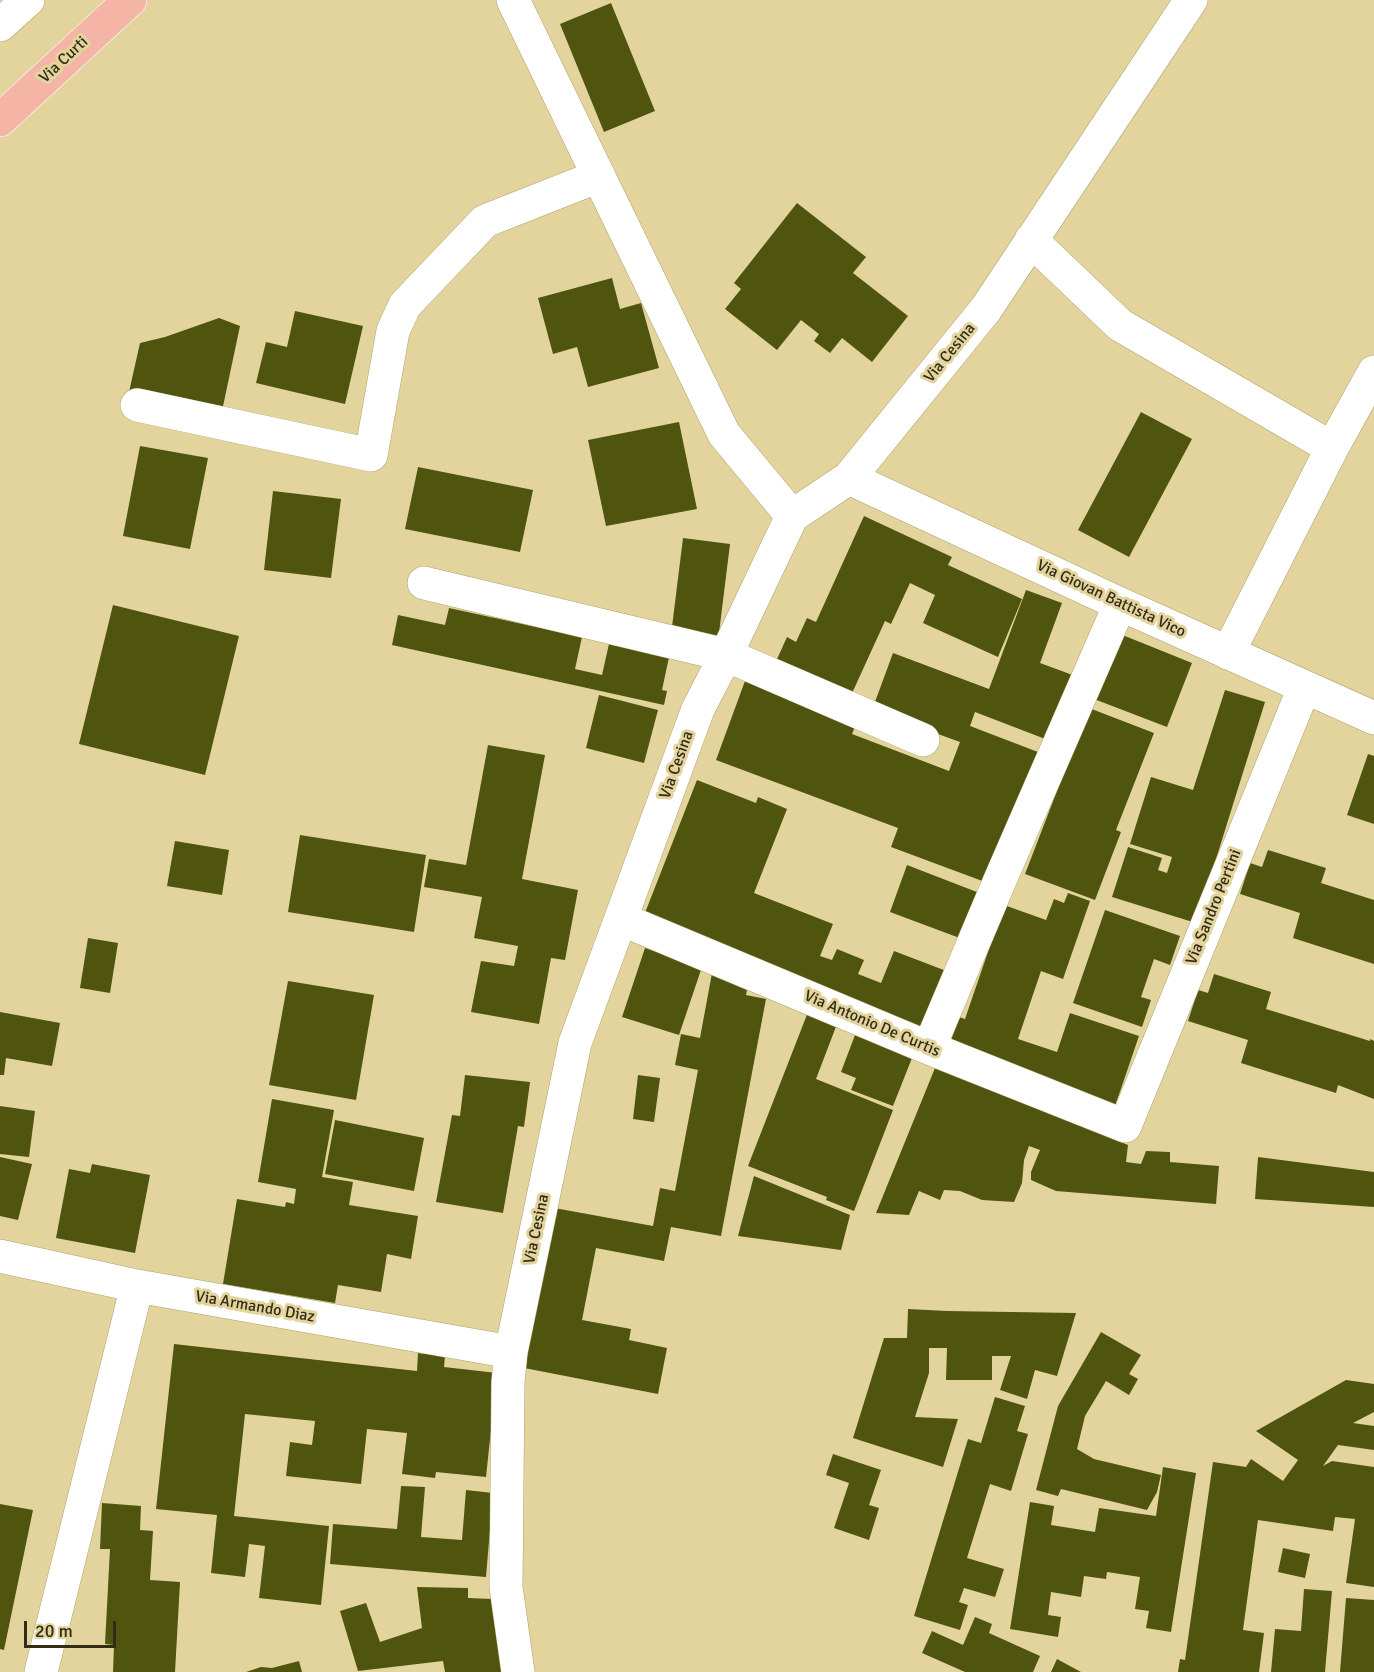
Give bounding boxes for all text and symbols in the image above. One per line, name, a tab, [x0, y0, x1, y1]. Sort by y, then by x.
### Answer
street label: Via Curti	[36, 33, 92, 87]
street label: Via Cesina	[920, 319, 980, 387]
street label: Via Giovan Battista Vico	[1033, 556, 1189, 642]
street label: Via Cesina	[656, 728, 698, 802]
street label: Via Sandro Pertini	[1182, 846, 1246, 968]
street label: Via Antonio De Curtis	[801, 987, 943, 1061]
street label: Via Cesina	[520, 1192, 554, 1266]
street label: Via Armando Diaz	[194, 1287, 316, 1327]
scale bar	[27, 1609, 118, 1647]
text: 20 m	[35, 1620, 73, 1642]

